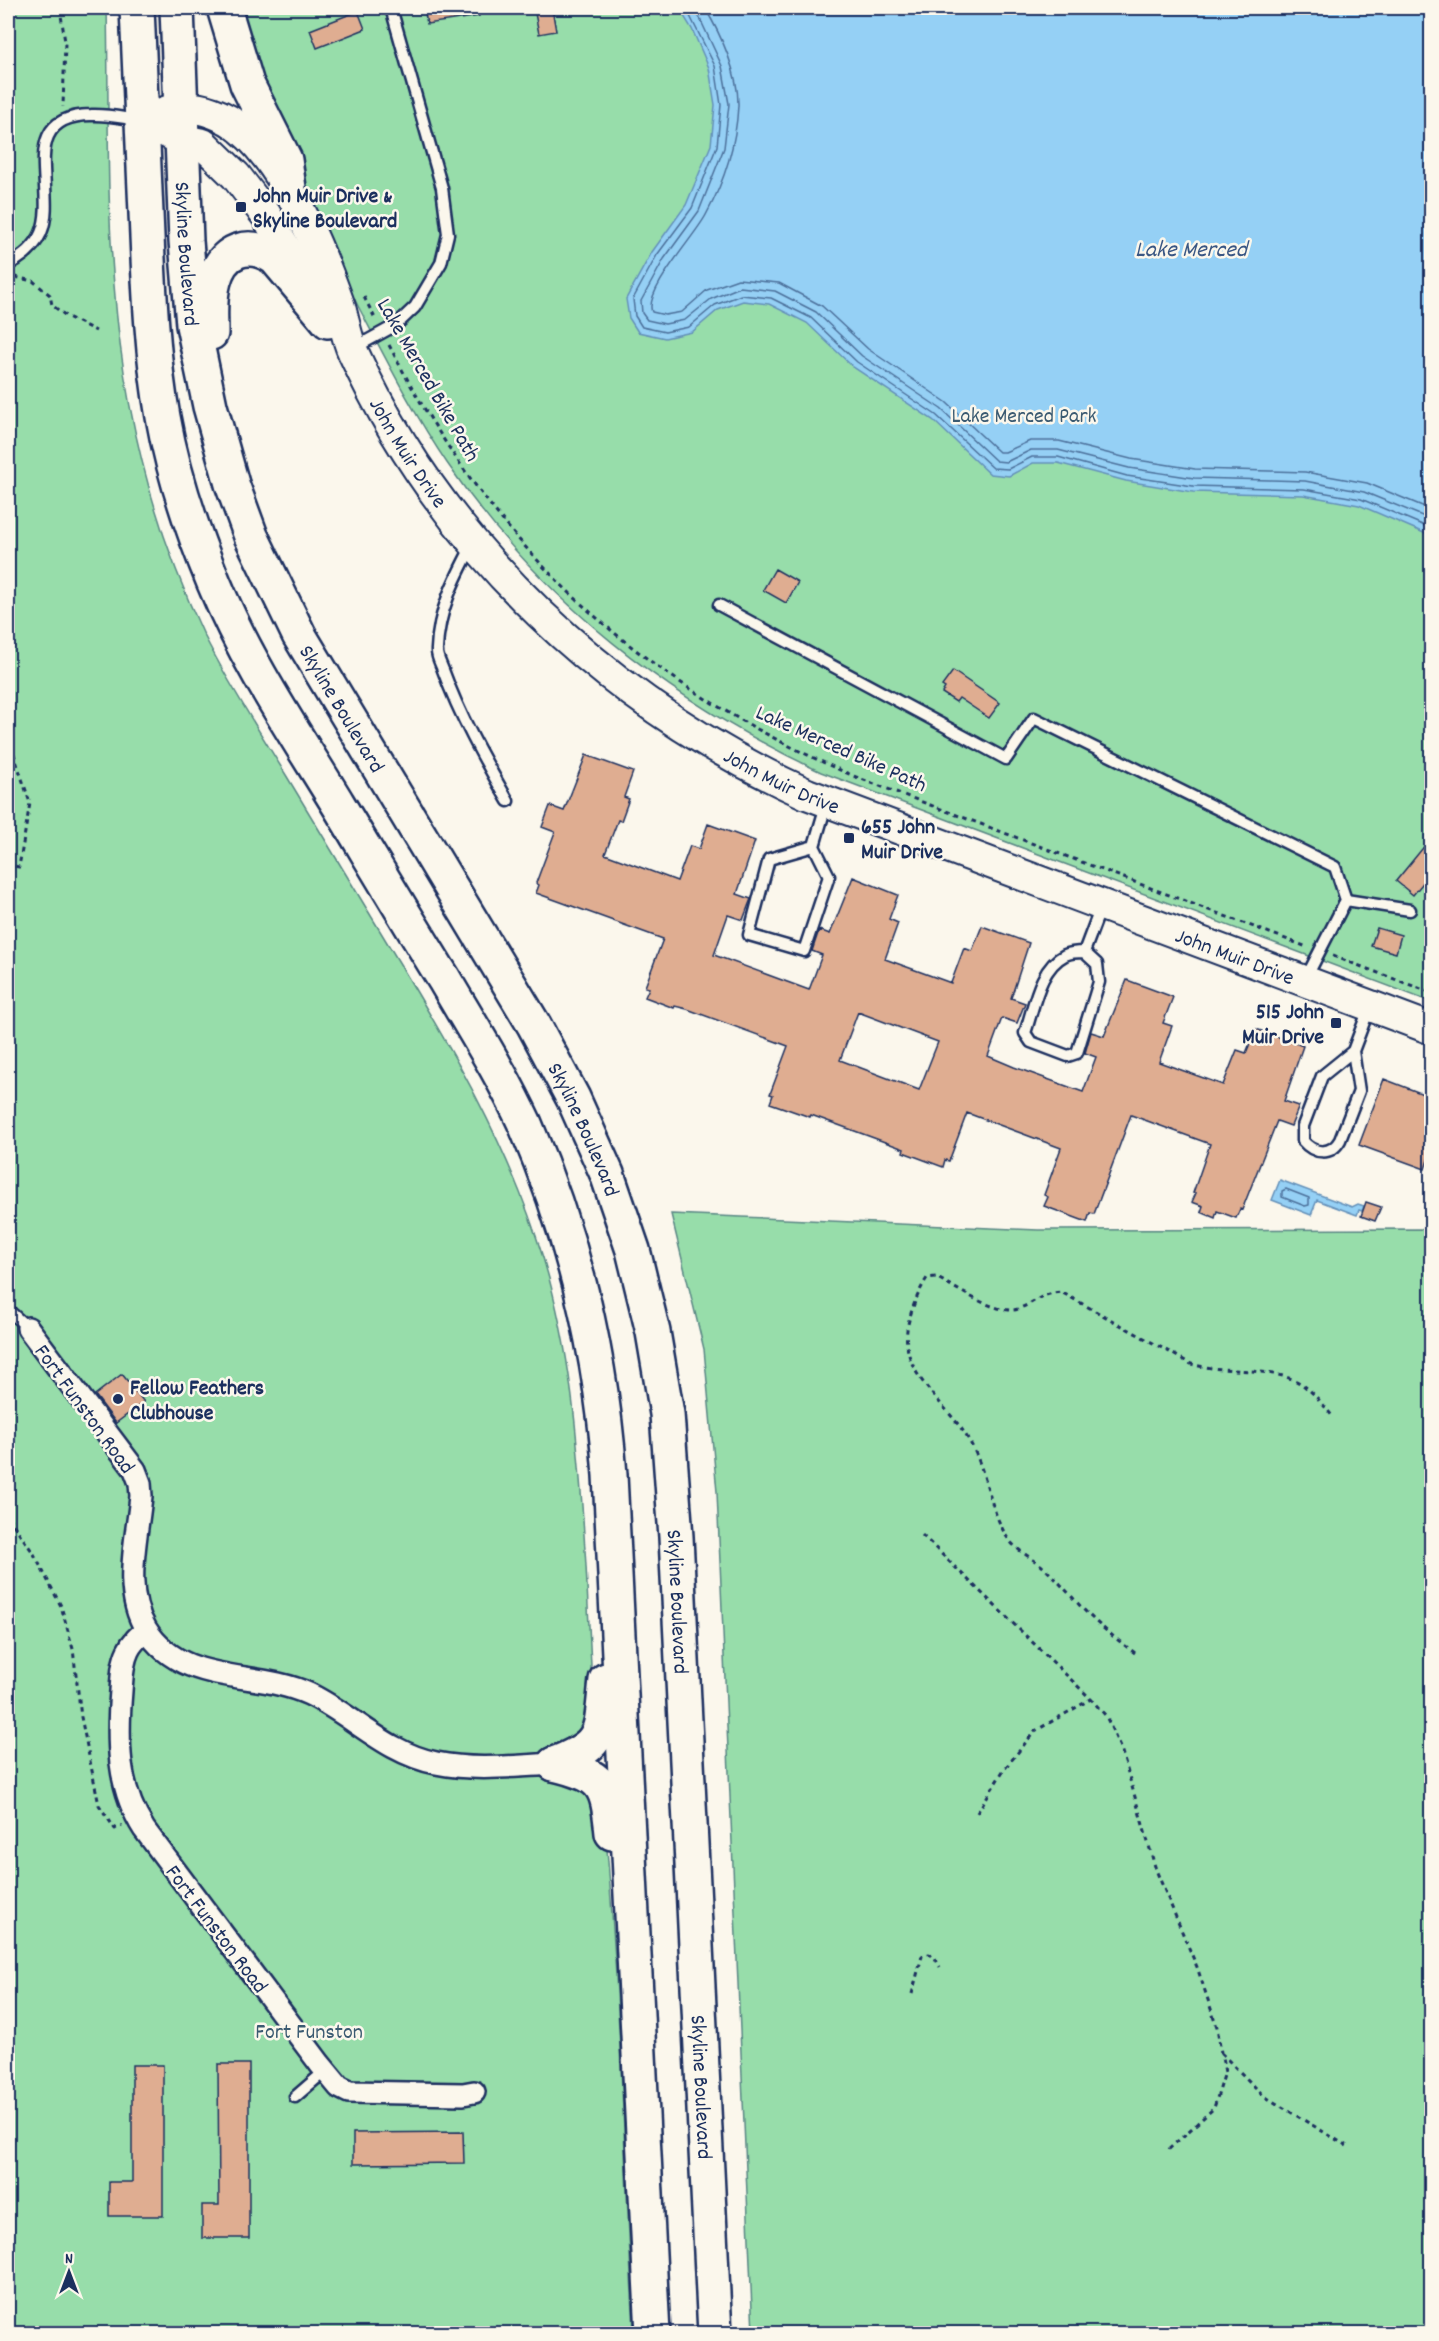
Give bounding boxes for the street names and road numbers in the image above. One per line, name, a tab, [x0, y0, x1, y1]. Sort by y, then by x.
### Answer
street label: Skyline Boulevard	[165, 181, 205, 327]
street label: Lake Merced Bike Path	[367, 293, 486, 468]
street label: John Muir Drive	[359, 393, 453, 516]
street label: Skyline Boulevard	[289, 640, 391, 780]
street label: Lake Merced Bike Path	[750, 699, 931, 802]
street label: John Muir Drive	[717, 742, 843, 824]
street label: John Muir Drive	[1170, 922, 1298, 995]
street label: Skyline Boulevard	[538, 1058, 626, 1201]
street label: Fort Funston Road	[25, 1339, 141, 1481]
street label: Skyline Boulevard	[657, 1529, 695, 1675]
street label: Fort Funston Road	[157, 1859, 274, 2001]
street label: Skyline Boulevard	[680, 2014, 718, 2160]

